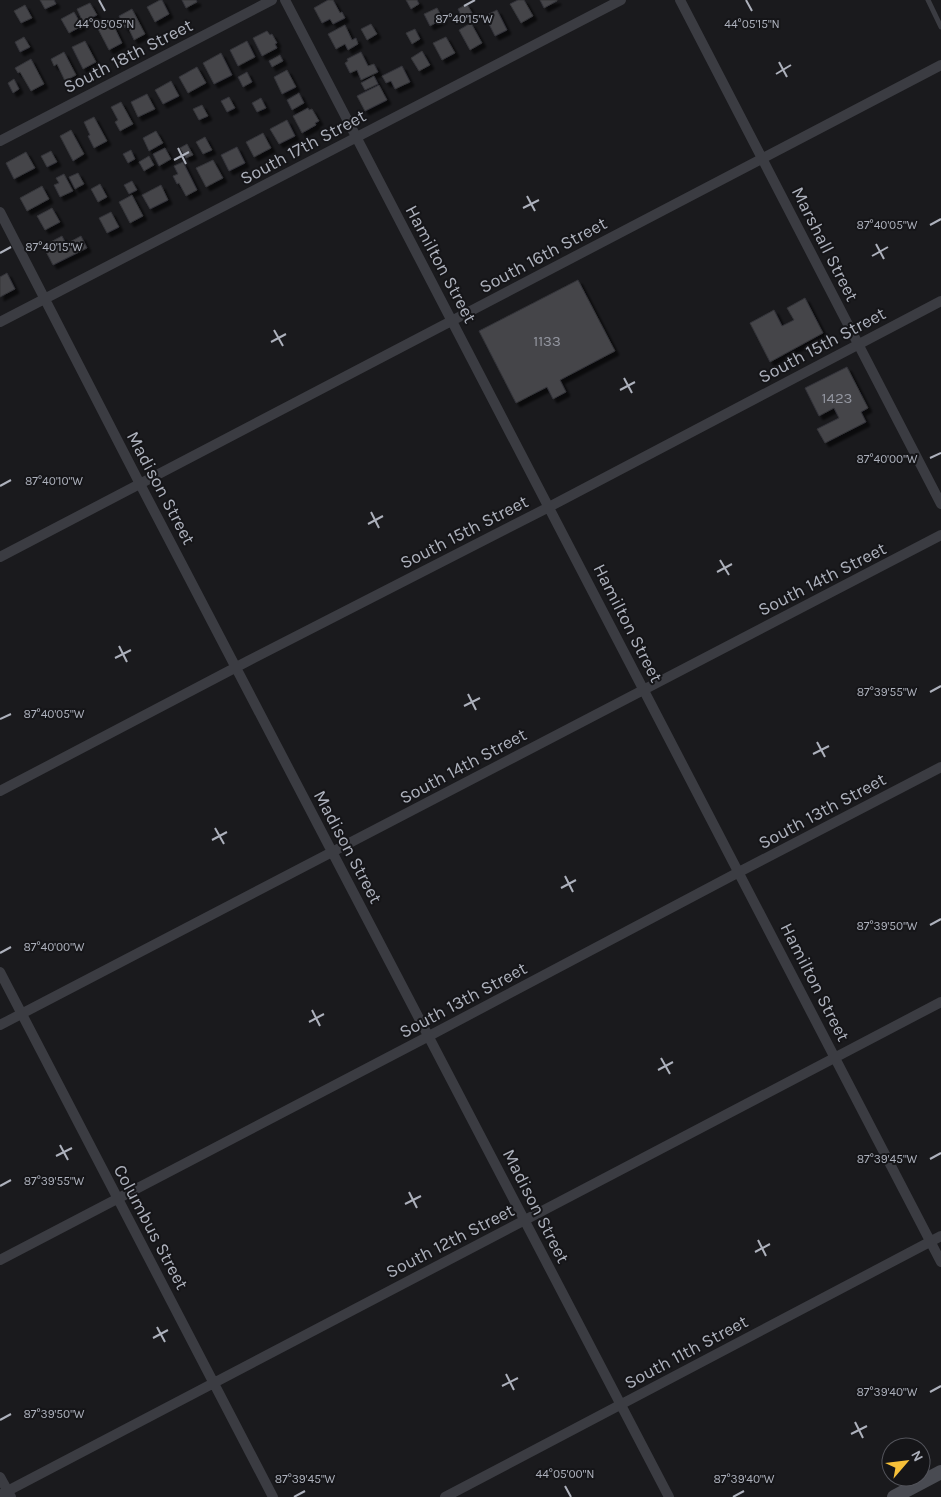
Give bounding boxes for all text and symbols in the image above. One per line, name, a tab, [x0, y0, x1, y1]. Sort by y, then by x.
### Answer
text: 87°40'15"W	[435, 12, 493, 26]
street label: South 18th Street	[60, 14, 196, 98]
text: 44°05'05"N	[76, 17, 134, 31]
text: 44°05'15"N	[724, 17, 780, 31]
street label: South 17th Street	[236, 104, 370, 189]
street label: Marshall Street	[787, 183, 863, 305]
street label: Hamilton Street	[401, 201, 481, 327]
street label: South 16th Street	[476, 212, 611, 298]
text: 87°40'05"W	[857, 218, 918, 232]
text: 87°40'15"W	[25, 240, 83, 254]
street label: South 15th Street	[755, 302, 890, 388]
house number: 1133	[533, 332, 561, 350]
house number: 1423	[822, 389, 852, 407]
street label: Madison Street	[122, 428, 200, 549]
text: 87°40'00"W	[856, 452, 918, 466]
text: 87°40'10"W	[25, 474, 83, 488]
street label: South 15th Street	[396, 490, 532, 574]
street label: South 14th Street	[754, 537, 890, 621]
street label: Hamilton Street	[589, 560, 667, 686]
text: 87°39'55"W	[857, 685, 918, 699]
text: 87°40'05"W	[24, 707, 85, 721]
street label: South 14th Street	[396, 723, 531, 809]
street label: South 13th Street	[754, 768, 890, 854]
street label: Madison Street	[309, 787, 387, 908]
street label: Hamilton Street	[776, 919, 854, 1045]
text: 87°39'50"W	[856, 919, 918, 933]
text: 87°40'00"W	[23, 940, 85, 954]
street label: South 13th Street	[395, 957, 531, 1043]
street label: Madison Street	[498, 1145, 574, 1267]
text: 87°39'45"W	[857, 1152, 918, 1166]
street label: Columbus Street	[109, 1161, 193, 1293]
text: 87°39'55"W	[24, 1174, 85, 1188]
street label: South 12th Street	[382, 1199, 518, 1283]
street label: South 11th Street	[620, 1310, 752, 1394]
text: 87°39'40"W	[857, 1385, 918, 1399]
text: 87°39'50"W	[23, 1407, 85, 1421]
north arrow	[881, 1437, 931, 1487]
text: N	[907, 1448, 927, 1465]
text: 44°05'00"N	[535, 1467, 595, 1481]
text: 87°39'45"W	[275, 1472, 336, 1486]
text: 87°39'40"W	[714, 1472, 775, 1486]

